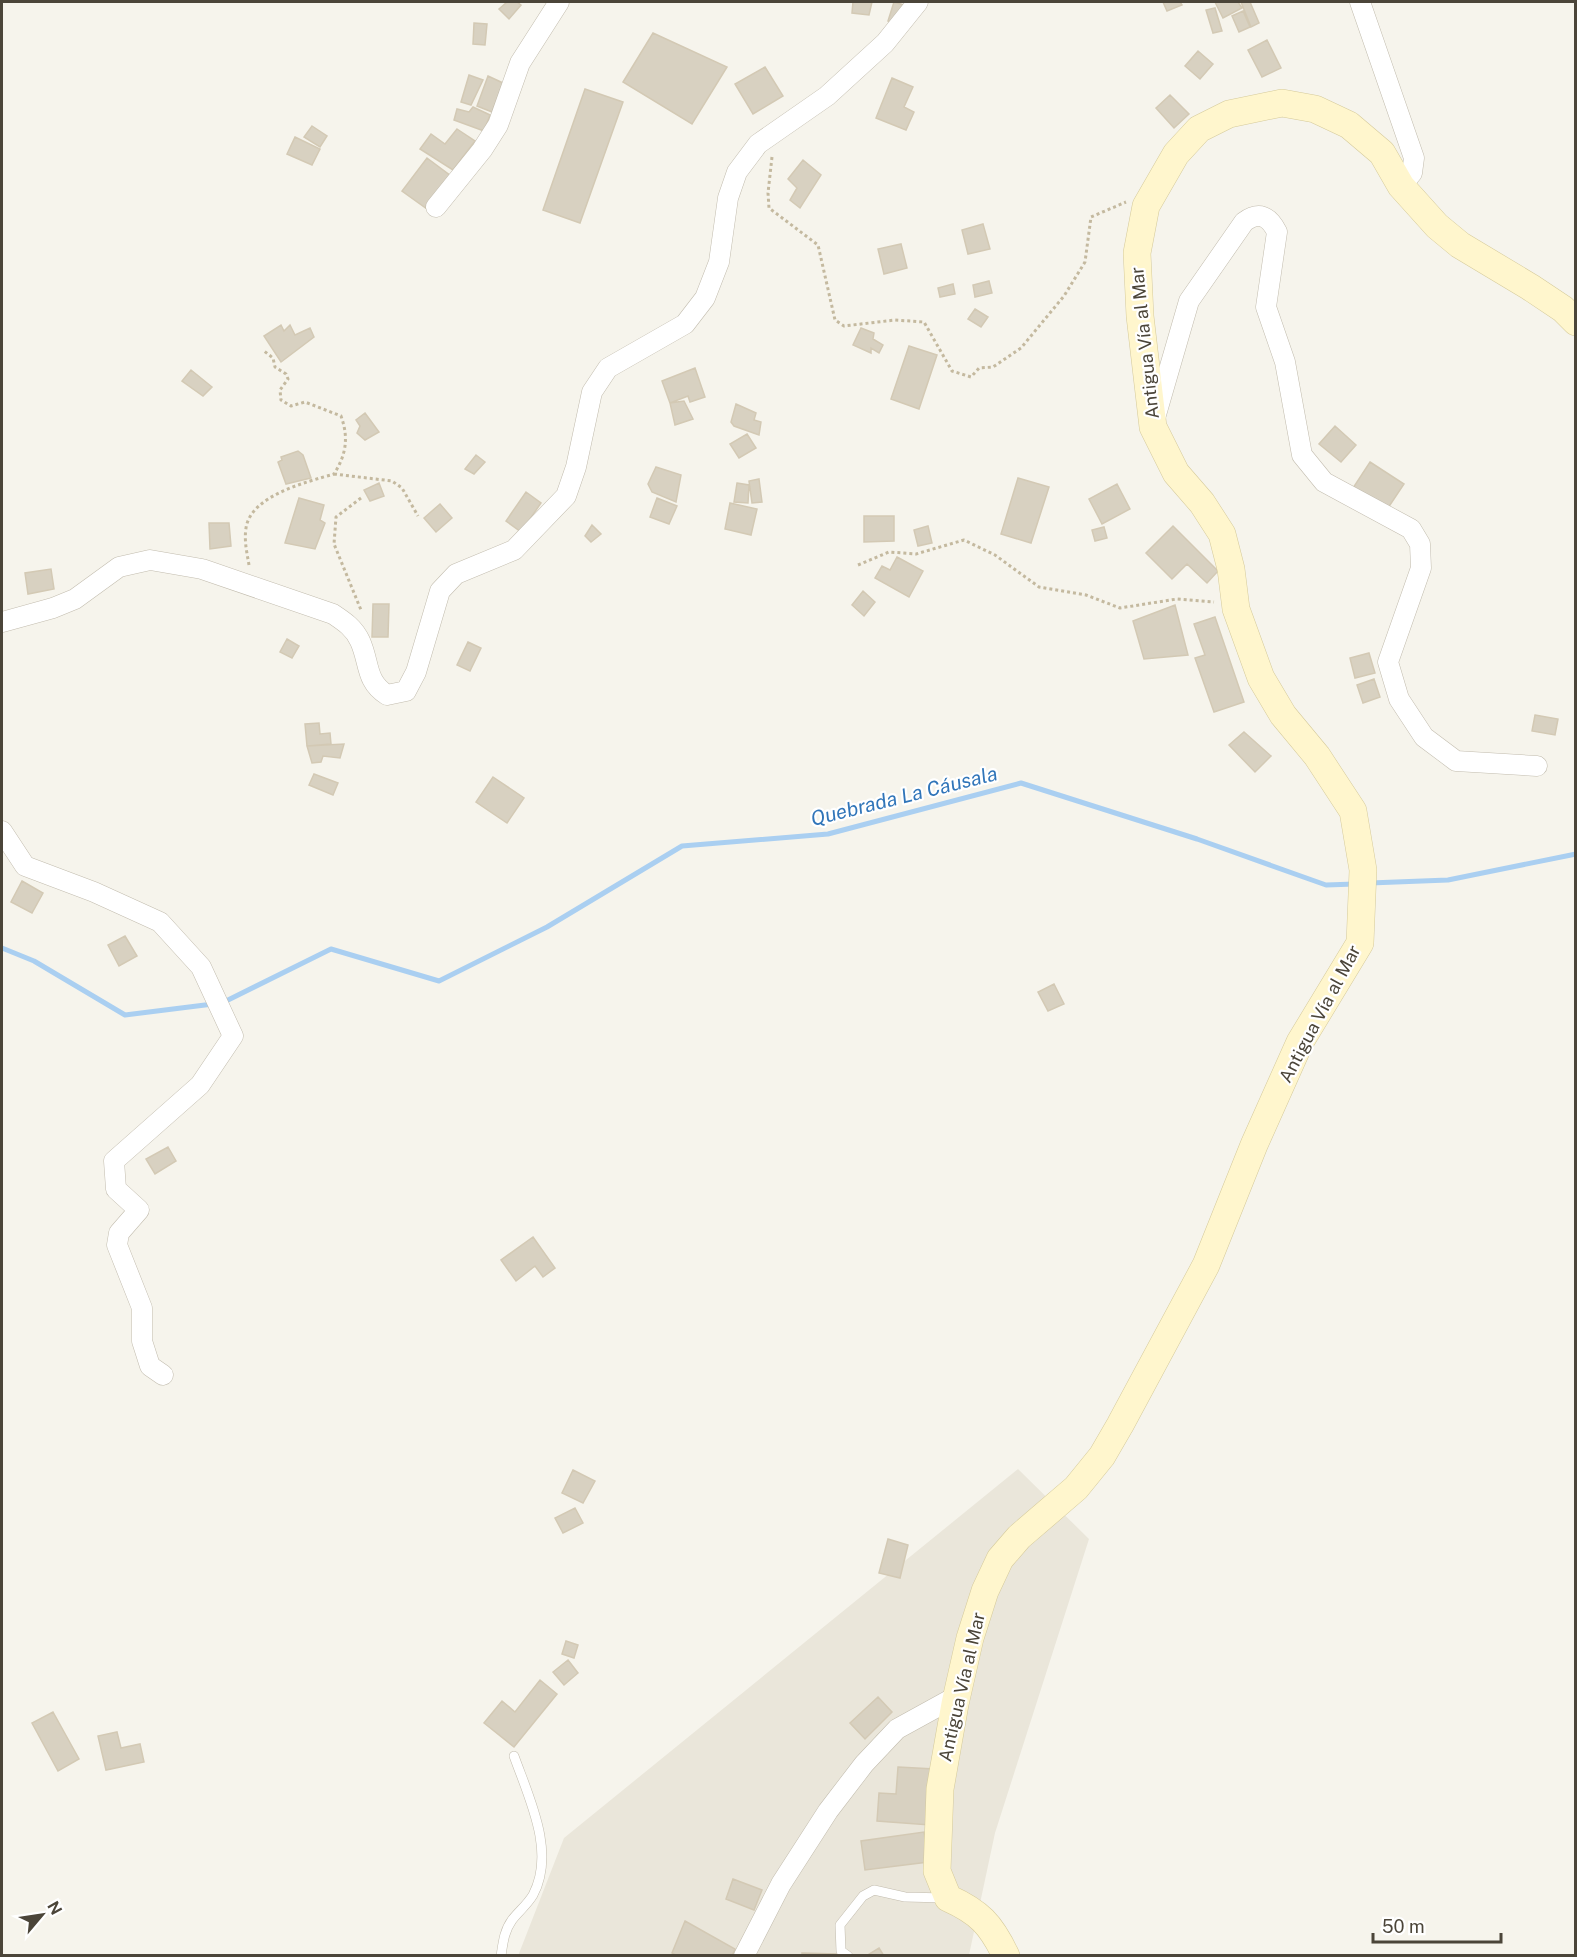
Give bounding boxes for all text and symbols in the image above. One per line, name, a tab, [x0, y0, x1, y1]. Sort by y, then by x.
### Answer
street label: Antigua Vía al Mar	[1126, 266, 1163, 420]
water label: Quebrada La Cáusala	[808, 761, 1000, 831]
street label: Antigua Vía al Mar	[1274, 941, 1365, 1086]
street label: Antigua Vía al Mar	[934, 1610, 989, 1764]
north arrow	[12, 1885, 72, 1945]
text: N	[43, 1898, 66, 1918]
scale bar	[1373, 1906, 1500, 1944]
text: 50 m	[1382, 1916, 1425, 1937]

